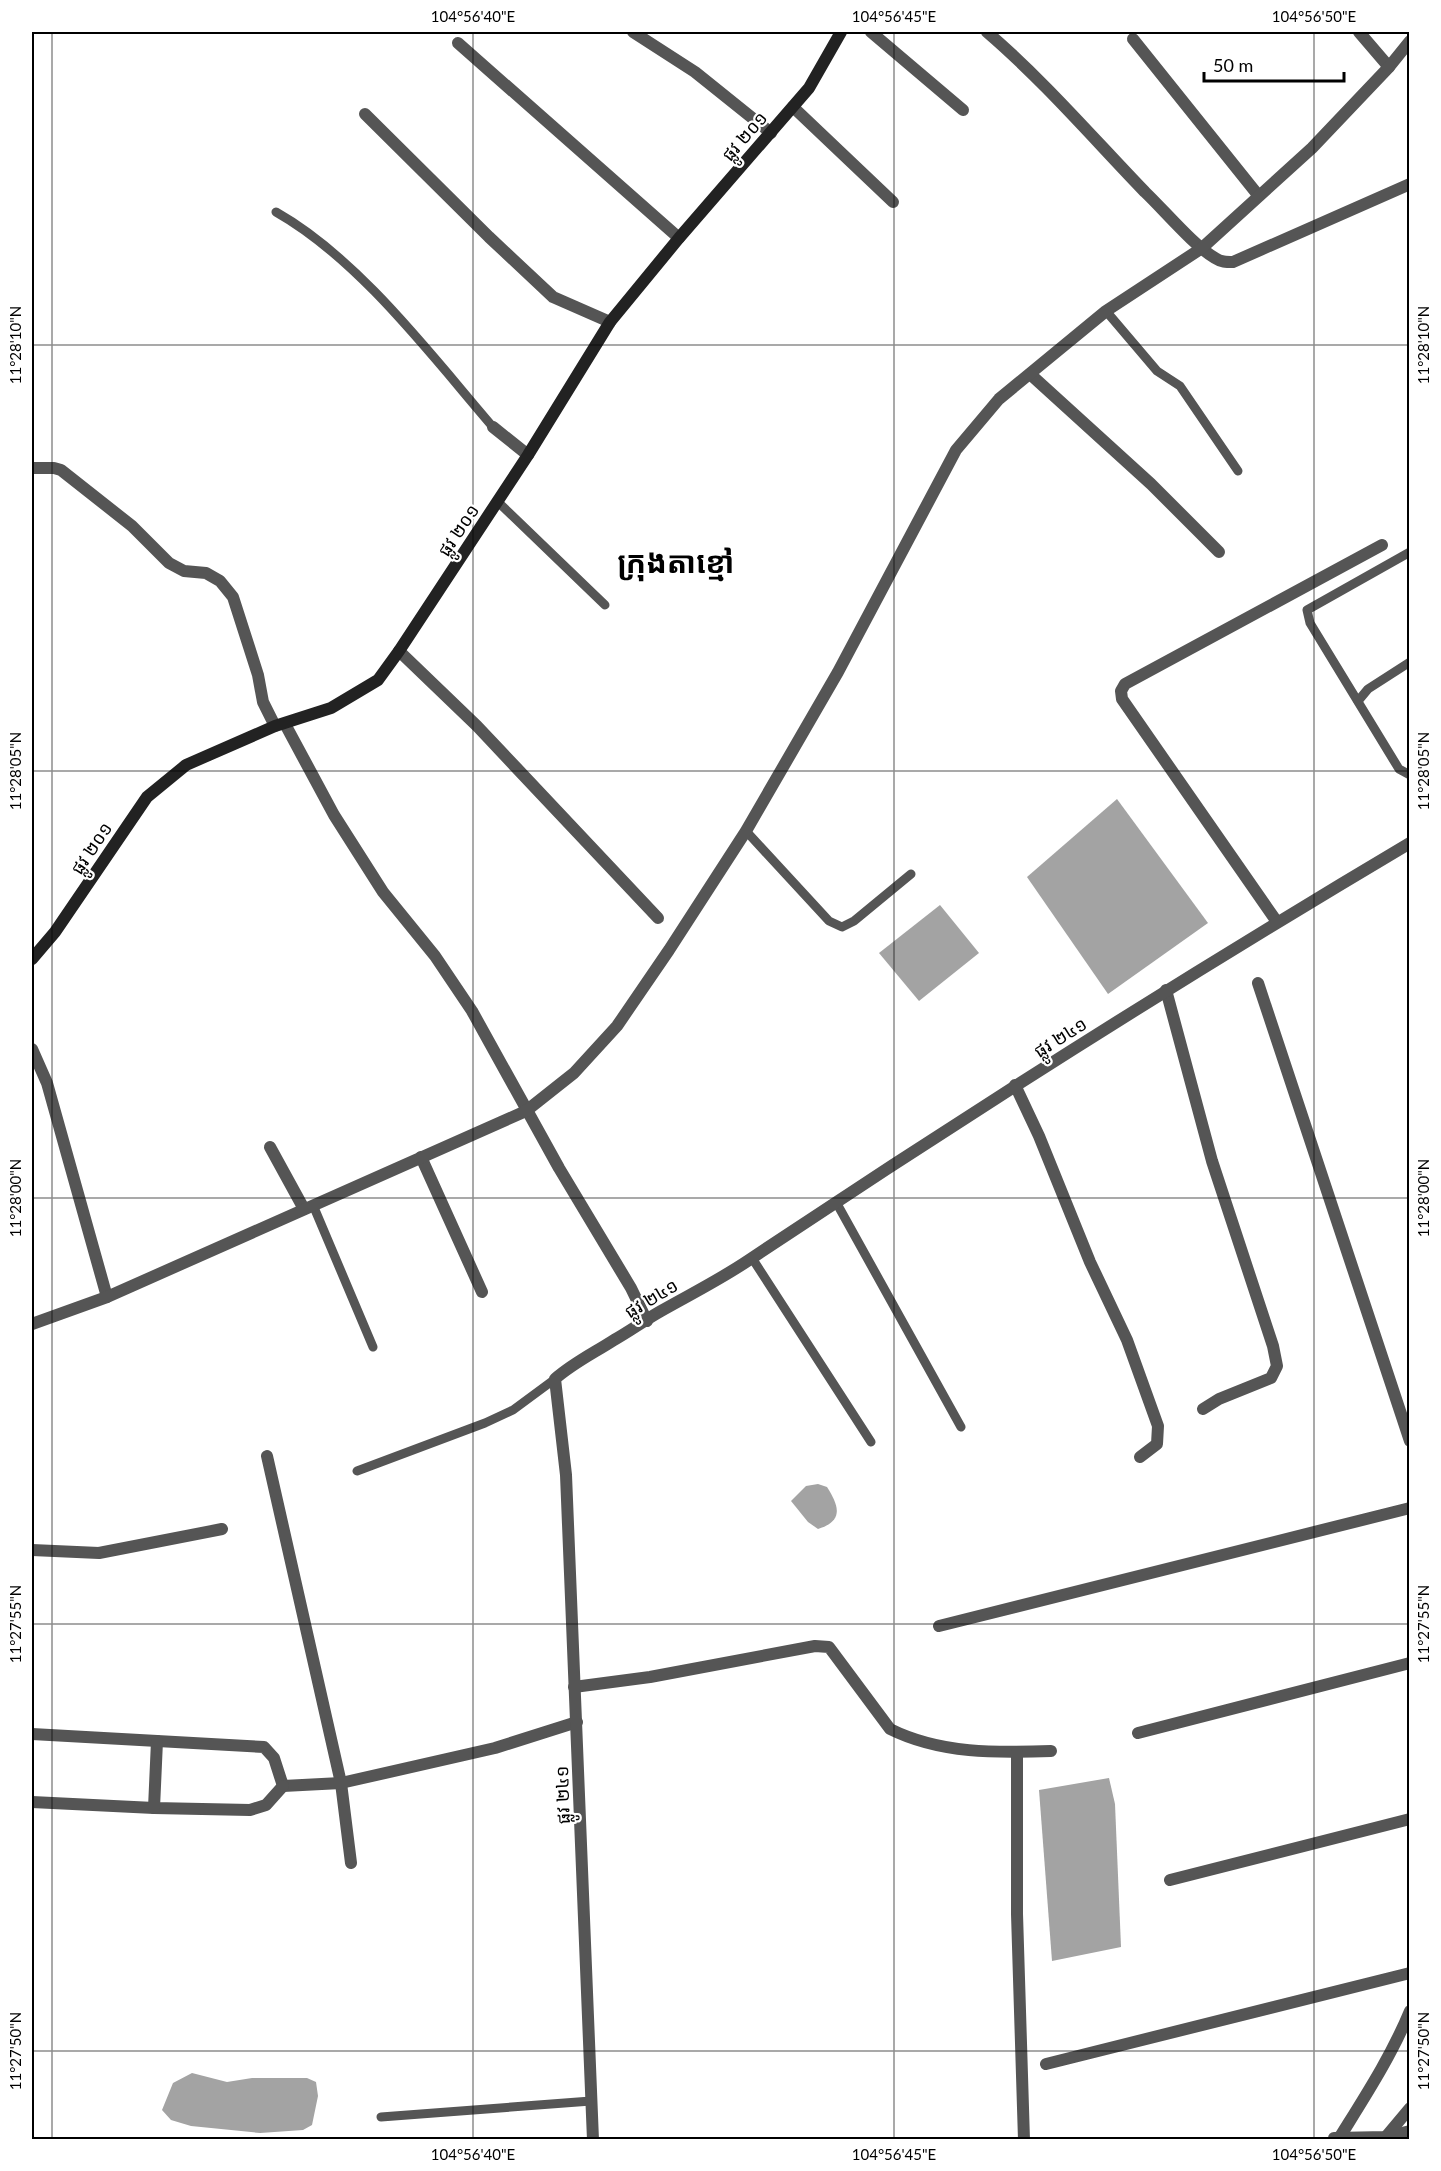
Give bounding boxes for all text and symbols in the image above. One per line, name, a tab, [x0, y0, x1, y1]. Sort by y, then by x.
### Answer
text: 104°56'40"E	[431, 7, 515, 25]
text: 104°56'45"E	[852, 7, 936, 25]
text: 104°56'50"E	[1272, 7, 1356, 25]
scale bar	[1204, 45, 1344, 83]
text: 50 m	[1213, 54, 1253, 76]
street label: ផ្លូវ ២០១	[717, 107, 776, 169]
text: 11°28'10"N	[6, 306, 24, 384]
text: 11°28'10"N	[1414, 306, 1432, 384]
street label: ផ្លូវ ២០១	[433, 500, 489, 564]
district label: ក្រុងតាខ្មៅ	[618, 543, 734, 582]
text: 11°28'05"N	[6, 732, 24, 810]
text: 11°28'05"N	[1414, 732, 1432, 810]
street label: ផ្លូវ ២០១	[66, 818, 122, 882]
street label: ផ្លូវ ២៤១	[1029, 1012, 1094, 1067]
text: 11°28'00"N	[6, 1159, 24, 1237]
text: 11°28'00"N	[1414, 1159, 1432, 1237]
street label: ផ្លូវ ២៤១	[620, 1274, 685, 1328]
text: 11°27'55"N	[6, 1585, 24, 1663]
text: 11°27'55"N	[1414, 1585, 1432, 1663]
street label: ផ្លូវ ២៤១	[550, 1765, 580, 1825]
text: 11°27'50"N	[6, 2012, 24, 2090]
text: 11°27'50"N	[1414, 2012, 1432, 2090]
text: 104°56'40"E	[431, 2145, 515, 2163]
text: 104°56'45"E	[852, 2145, 936, 2163]
text: 104°56'50"E	[1272, 2145, 1356, 2163]

